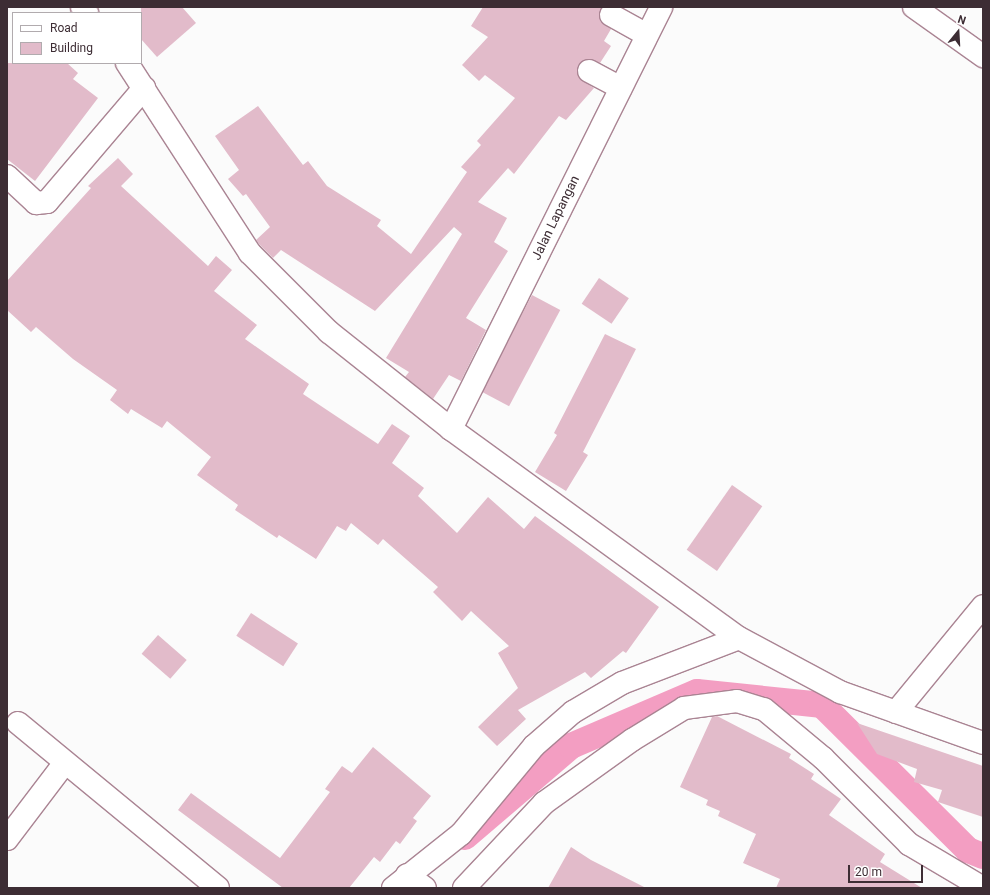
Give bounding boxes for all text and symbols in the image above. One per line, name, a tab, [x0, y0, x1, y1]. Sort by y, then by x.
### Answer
legend	[12, 12, 142, 64]
north arrow	[938, 12, 978, 52]
text: N	[956, 13, 968, 27]
text: Road	[50, 21, 78, 35]
text: Building	[50, 41, 93, 55]
street label: Jalan Lapangan	[529, 173, 583, 263]
scale bar	[850, 857, 925, 883]
text: 20 m	[855, 865, 882, 879]

